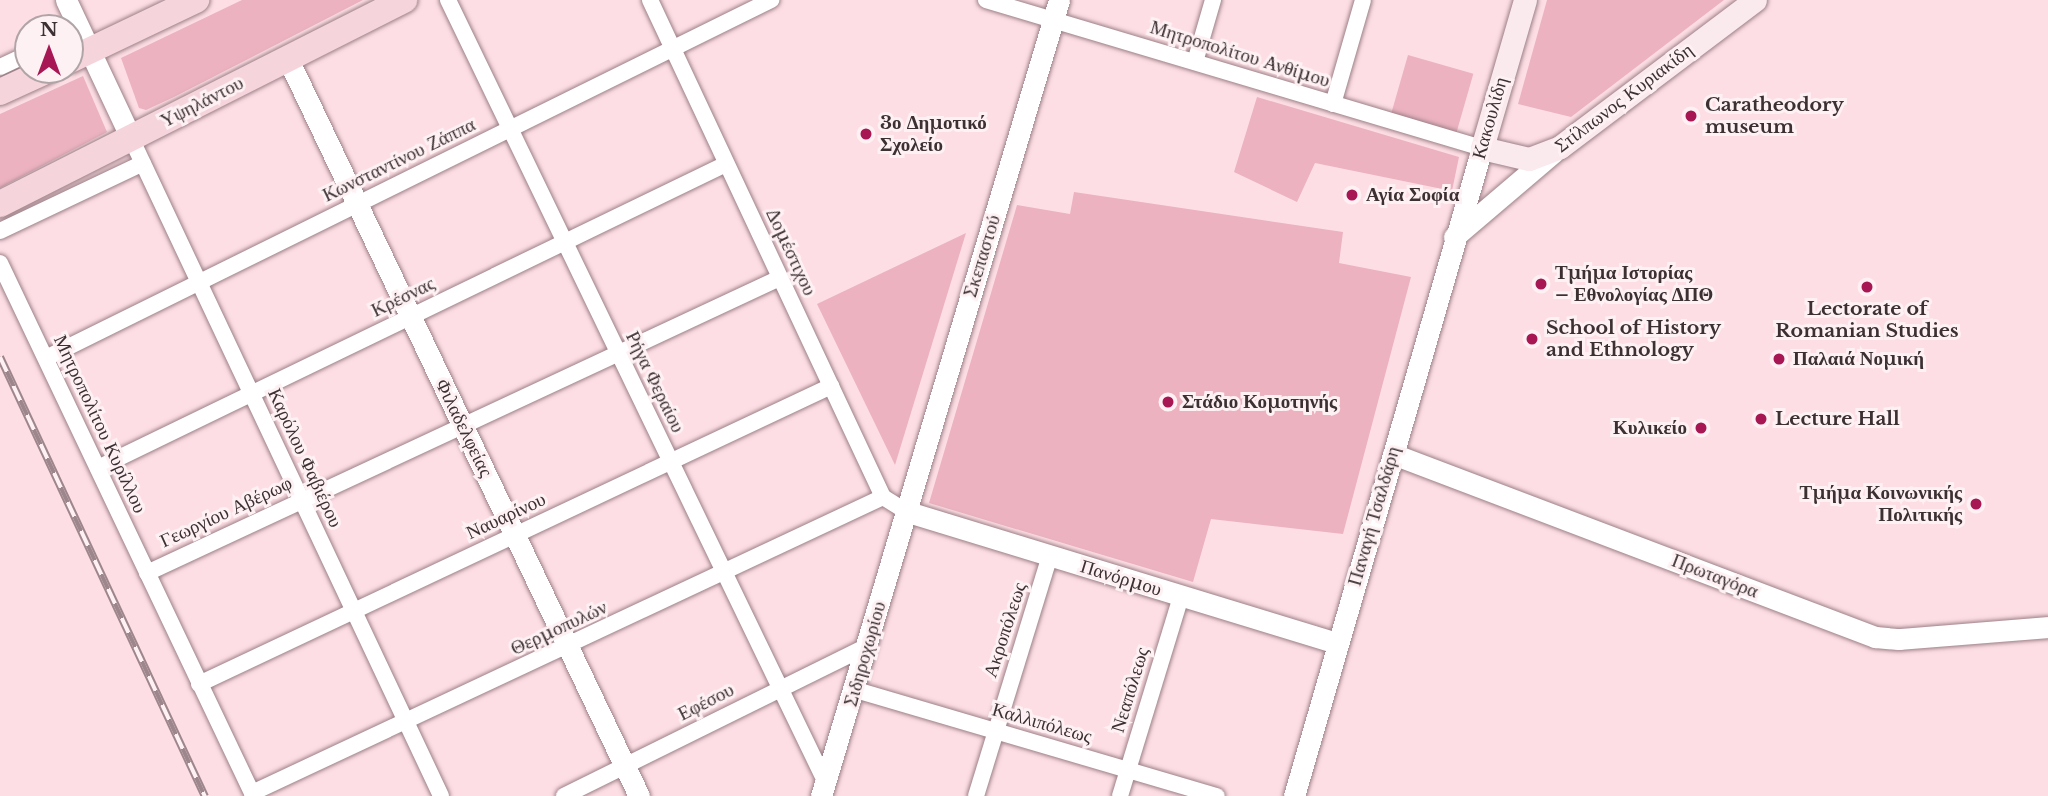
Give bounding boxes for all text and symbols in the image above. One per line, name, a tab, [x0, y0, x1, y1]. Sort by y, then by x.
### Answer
north arrow	[14, 14, 84, 84]
street label: Μητροπολίτου Ανθίμου	[1147, 16, 1333, 92]
text: N	[40, 18, 58, 41]
street label: Στίλπωνος Κυριακίδη	[1550, 39, 1698, 157]
street label: Υψηλάντου	[157, 71, 247, 133]
street label: Κακουλίδη	[1467, 74, 1513, 162]
place label: Caratheodory museum	[1705, 94, 1844, 138]
marker: Caratheodory museum	[1683, 108, 1699, 124]
place label: 3ο Δημοτικό Σχολείο	[880, 112, 987, 156]
street label: Κωνσταντίνου Ζάππα	[319, 113, 479, 207]
marker: 3ο Δημοτικό Σχολείο	[858, 126, 874, 142]
place label: Αγία Σοφία	[1366, 184, 1459, 206]
marker: Αγία Σοφία	[1344, 187, 1360, 203]
street label: Δομέστιχου	[761, 205, 821, 299]
street label: Σκεπαστού	[959, 212, 1005, 300]
place label: Τμήμα Ιστορίας – Εθνολογίας ΔΠΘ	[1555, 262, 1713, 306]
street label: Κρέσνας	[368, 272, 438, 322]
marker: Τμήμα Ιστορίας – Εθνολογίας ΔΠΘ	[1533, 276, 1549, 292]
marker: Lectorate of Romanian Studies	[1859, 279, 1875, 295]
place label: Lectorate of Romanian Studies	[1775, 298, 1959, 342]
place label: School of History and Ethnology	[1546, 317, 1721, 361]
street label: Ρήγα Φεραίου	[621, 328, 689, 436]
street label: Μητροπολίτου Κυρίλλου	[49, 331, 151, 517]
marker: School of History and Ethnology	[1524, 331, 1540, 347]
place label: Παλαιά Νομική	[1793, 348, 1924, 370]
marker: Παλαιά Νομική	[1771, 351, 1787, 367]
street label: Φιλαδελφείας	[431, 375, 497, 481]
street label: Καρόλου Φαβιέρου	[263, 385, 347, 531]
place label: Στάδιο Κομοτηνής	[1182, 391, 1337, 413]
marker: Στάδιο Κομοτηνής	[1160, 394, 1176, 410]
place label: Lecture Hall	[1775, 408, 1900, 430]
marker: Lecture Hall	[1753, 411, 1769, 427]
place label: Κυλικείο	[1613, 417, 1687, 439]
marker: Κυλικείο	[1693, 420, 1709, 436]
street label: Παναγή Τσαλδάρη	[1343, 444, 1405, 588]
street label: Γεωργίου Αβέρωφ	[156, 471, 296, 553]
place label: Τμήμα Κοινωνικής Πολιτικής	[1800, 482, 1962, 526]
street label: Ναυαρίνου	[463, 488, 549, 544]
marker: Τμήμα Κοινωνικής Πολιτικής	[1968, 496, 1984, 512]
street label: Πρωταγόρα	[1669, 549, 1761, 603]
street label: Πανόρμου	[1078, 555, 1164, 601]
street label: Ακροπόλεως	[979, 580, 1031, 680]
street label: Θερμοπυλών	[507, 596, 611, 660]
street label: Σιδηροχωρίου	[839, 599, 891, 709]
street label: Νεαπόλεως	[1106, 645, 1154, 735]
street label: Εφέσου	[674, 678, 738, 726]
street label: Καλλιπόλεως	[990, 698, 1094, 748]

